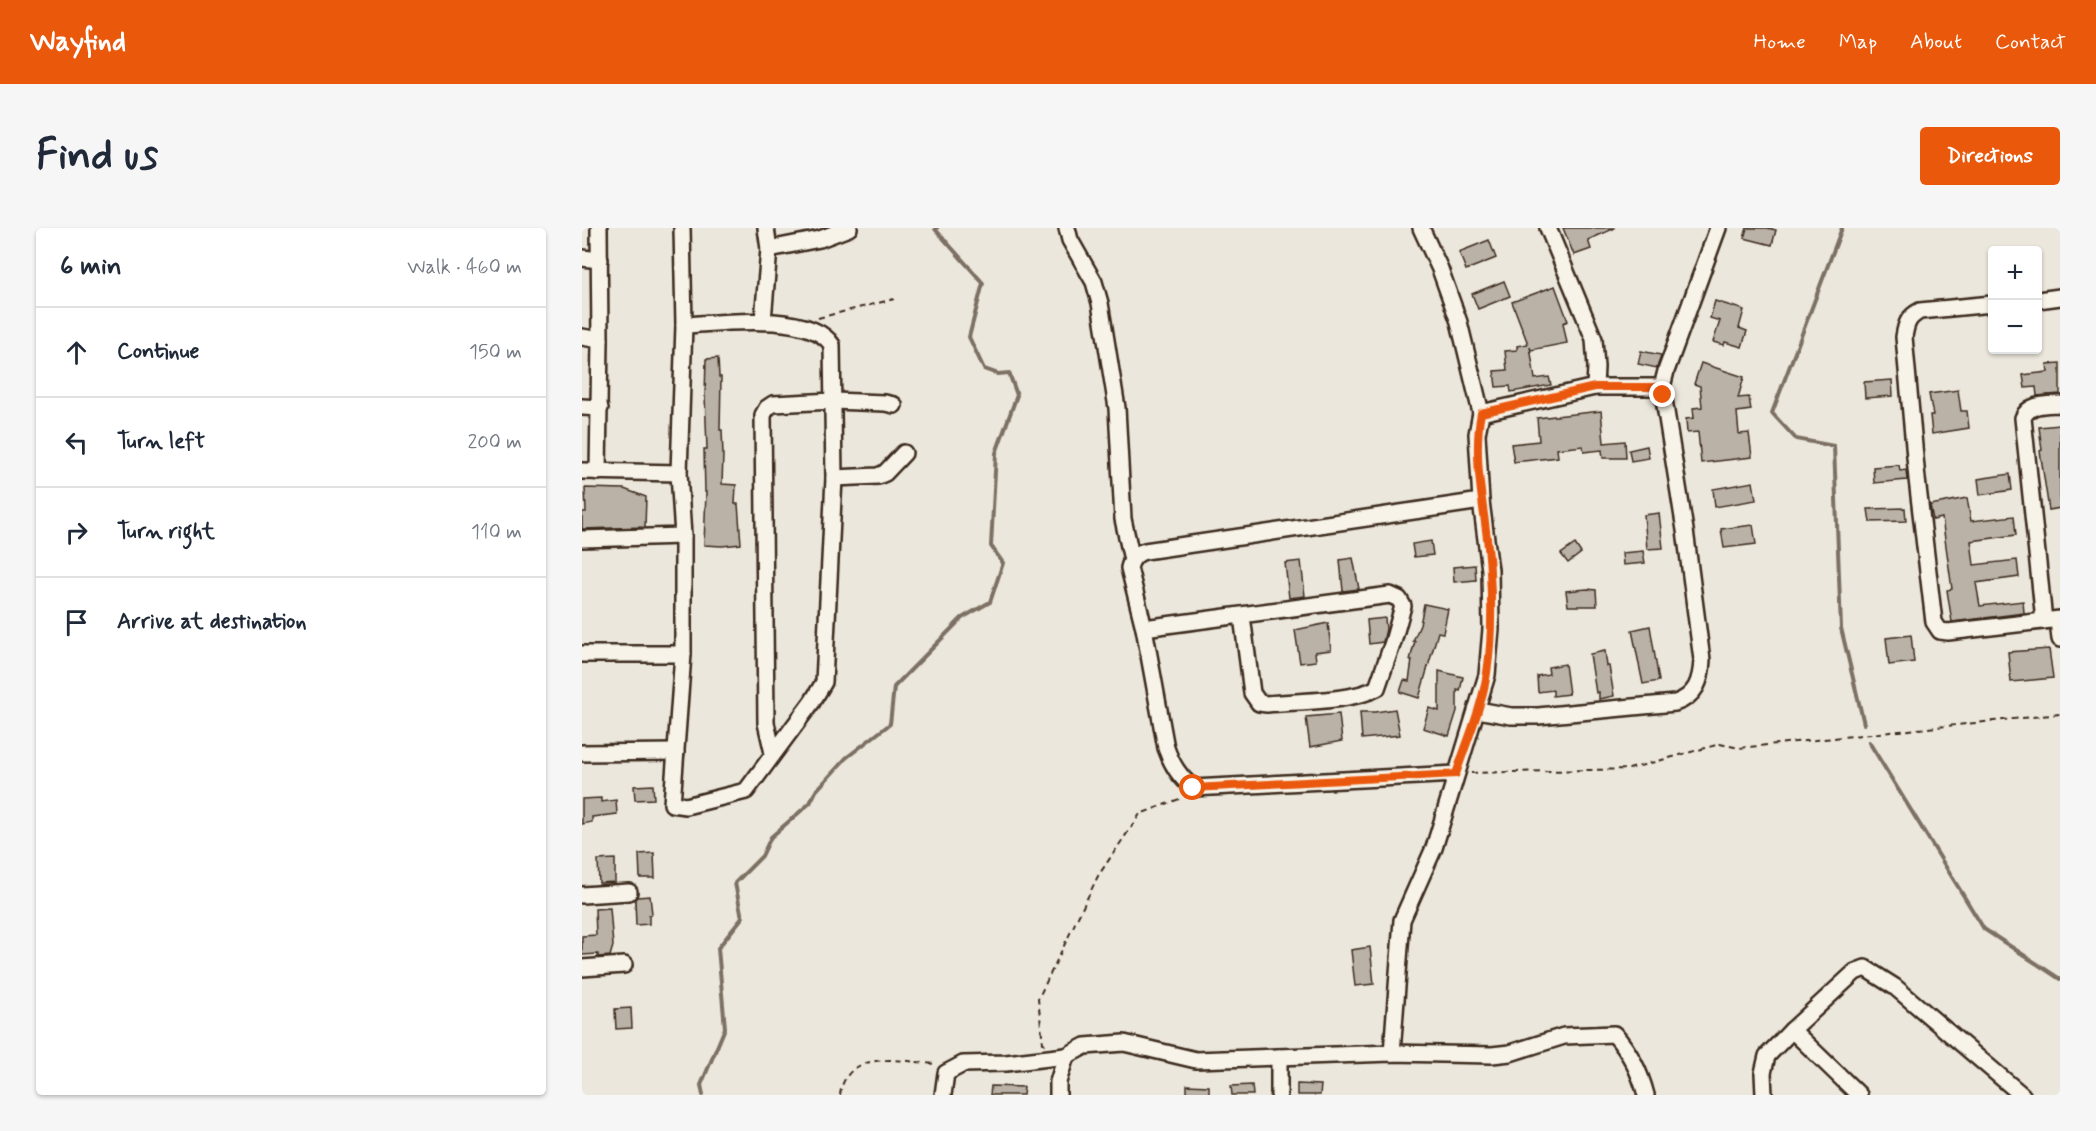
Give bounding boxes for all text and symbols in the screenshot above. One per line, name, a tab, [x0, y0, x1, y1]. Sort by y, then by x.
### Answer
text: Wayfind	[30, 24, 126, 61]
text: Home	[1754, 28, 1806, 56]
text: Map	[1839, 28, 1877, 56]
text: About	[1910, 28, 1962, 56]
text: Contact	[1995, 28, 2066, 56]
button: Directions	[1920, 127, 2060, 185]
text: Find us	[36, 129, 158, 184]
map controls	[1988, 246, 2042, 354]
button: +	[1988, 246, 2042, 300]
text: 6 min	[60, 250, 122, 284]
text: Walk · 460 m	[407, 254, 522, 281]
button: −	[1988, 300, 2042, 354]
icon: ahead	[60, 336, 93, 369]
text: Continue	[117, 338, 199, 366]
text: 150 m	[469, 339, 522, 366]
route end	[1649, 381, 1675, 407]
icon: left	[60, 426, 93, 459]
text: Turn left	[117, 428, 205, 456]
text: 200 m	[467, 429, 522, 456]
icon: right	[60, 516, 93, 549]
text: Turn right	[117, 518, 215, 546]
text: 110 m	[471, 519, 522, 546]
icon: arrive	[60, 606, 93, 639]
text: Arrive at destination	[117, 608, 307, 636]
route start	[1179, 774, 1205, 800]

